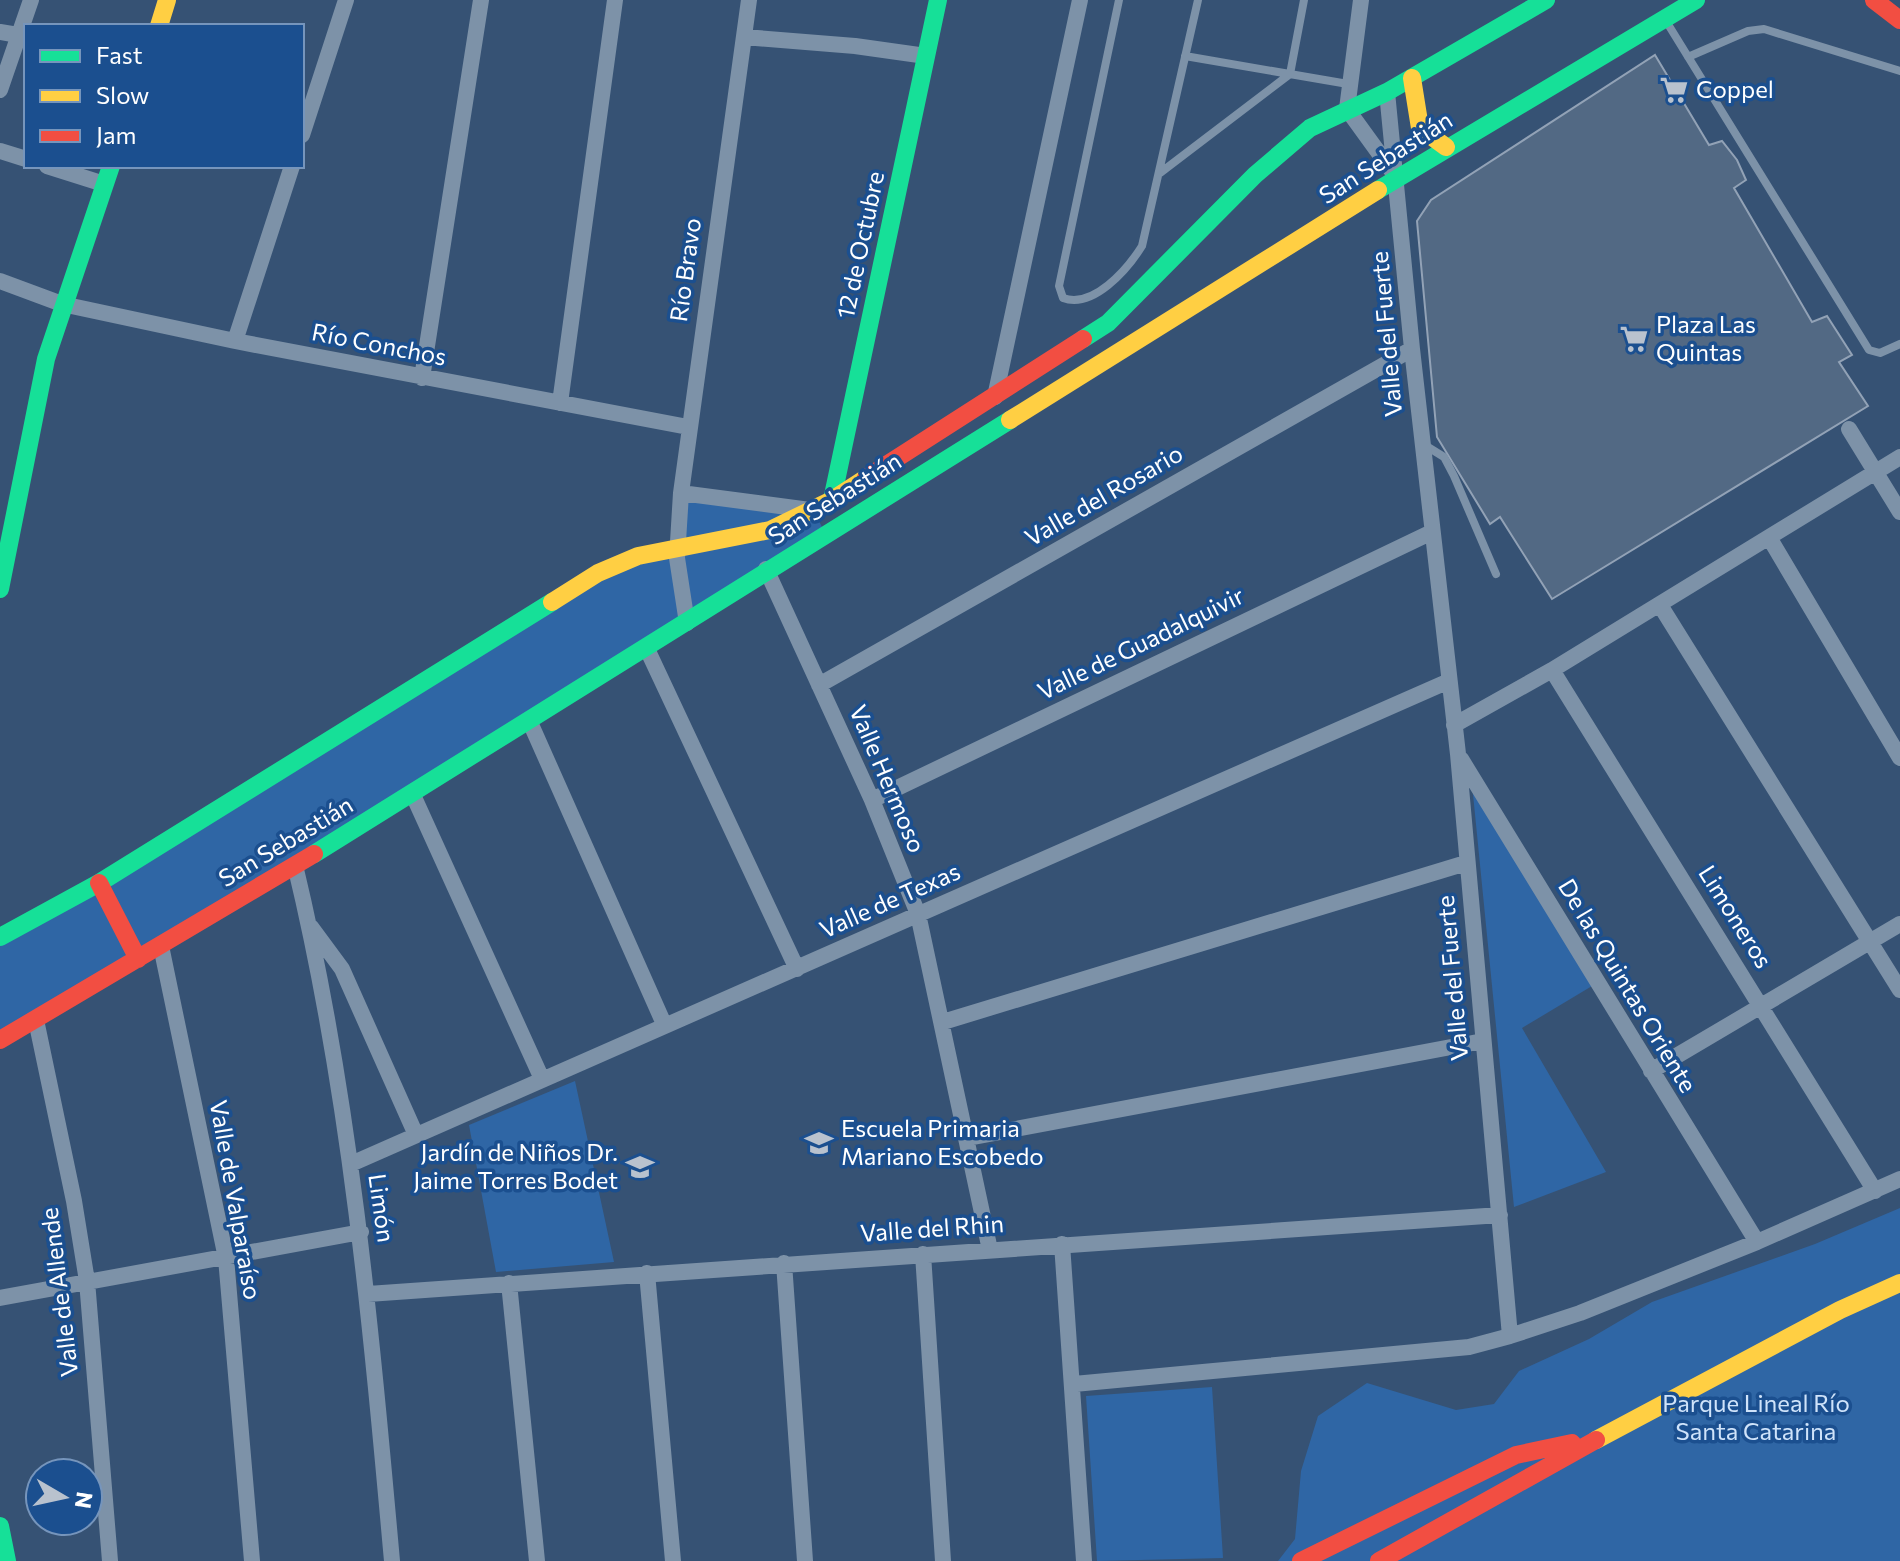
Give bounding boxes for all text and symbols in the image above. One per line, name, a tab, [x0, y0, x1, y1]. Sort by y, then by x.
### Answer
legend	[24, 24, 304, 168]
text: Fast	[96, 40, 143, 69]
place label: Coppel	[1696, 74, 1774, 103]
supermarket icon: Coppel	[1659, 75, 1689, 105]
text: Slow	[96, 80, 149, 109]
street label: San Sebastián	[1313, 104, 1457, 209]
text: Jam	[96, 120, 136, 149]
street label: 12 de Octubre	[830, 168, 889, 321]
street label: Río Bravo	[663, 216, 706, 324]
street label: Valle del Fuerte	[1364, 250, 1407, 418]
place label: Plaza Las Quintas	[1656, 309, 1756, 366]
street label: Río Conchos	[310, 316, 449, 371]
supermarket icon: Plaza Las Quintas	[1619, 324, 1649, 354]
street label: Valle del Rosario	[1019, 438, 1187, 552]
street label: San Sebastián	[762, 445, 906, 550]
street label: Valle de Guadalquivir	[1032, 580, 1249, 705]
street label: Valle Hermoso	[844, 700, 933, 857]
street label: San Sebastián	[213, 789, 358, 892]
street label: Valle de Texas	[815, 856, 964, 944]
street label: Limoneros	[1693, 859, 1779, 973]
street label: De las Quintas Oriente	[1553, 873, 1704, 1097]
street label: Valle del Fuerte	[1430, 894, 1473, 1062]
street label: Valle de Valparaíso	[205, 1098, 268, 1302]
place label: Escuela Primaria Mariano Escobedo	[841, 1113, 1044, 1170]
school or university icon: Escuela Primaria Mariano Escobedo	[804, 1128, 834, 1158]
place label: Jardín de Niños Dr. Jaime Torres Bodet	[413, 1137, 618, 1194]
school or university icon: Jardín de Niños Dr. Jaime Torres Bodet	[625, 1152, 655, 1182]
street label: Limón	[363, 1172, 402, 1244]
street label: Valle de Allende	[34, 1206, 83, 1378]
street label: Valle del Rhin	[859, 1208, 1005, 1247]
park label: Parque Lineal Río Santa Catarina	[1662, 1388, 1850, 1445]
north arrow	[24, 1457, 104, 1537]
text: N	[70, 1490, 99, 1510]

